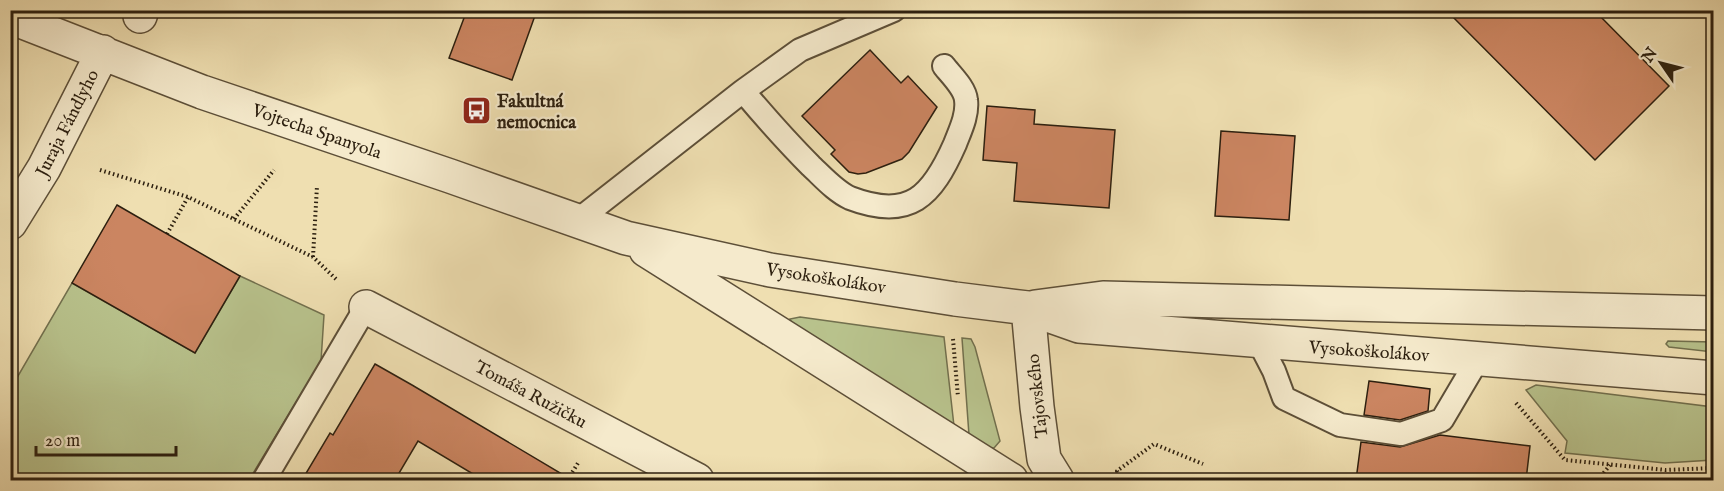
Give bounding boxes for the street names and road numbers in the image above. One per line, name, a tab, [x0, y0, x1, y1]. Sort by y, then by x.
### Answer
street label: Juraja Fándlyho	[31, 66, 105, 183]
street label: Vojtecha Spanyola	[248, 99, 384, 165]
street label: Vysokoškolákov	[763, 259, 888, 300]
street label: Vysokoškolákov	[1307, 337, 1431, 368]
street label: Tajovského	[1023, 352, 1054, 439]
street label: Tomáša Ružičku	[470, 356, 590, 435]

